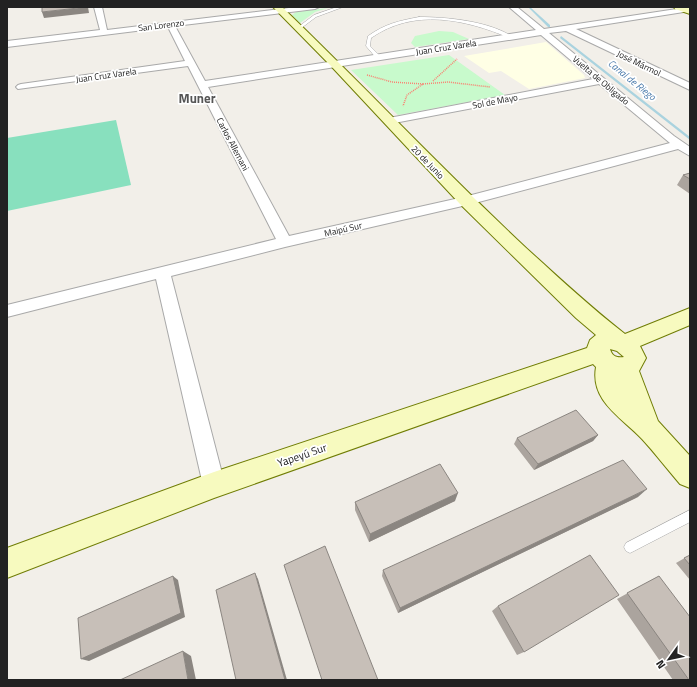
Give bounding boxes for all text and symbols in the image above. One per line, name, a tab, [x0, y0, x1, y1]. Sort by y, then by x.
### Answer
street label: San Lorenzo	[137, 16, 185, 34]
street label: Juan Cruz Varela	[415, 36, 478, 58]
street label: José Mármol	[615, 47, 663, 79]
street label: Vuelta de Obligado	[570, 52, 632, 108]
water label: Canal de Riego	[605, 56, 660, 105]
street label: Juan Cruz Varela	[75, 64, 138, 86]
district label: Muner	[179, 88, 216, 108]
street label: Sol de Mayo	[471, 90, 519, 112]
street label: Carlos Allemani	[214, 115, 252, 173]
street label: 20 de Junio	[409, 142, 448, 182]
street label: Maipú Sur	[323, 218, 363, 240]
street label: Yapeyú Sur	[275, 439, 329, 471]
north arrow	[649, 639, 689, 679]
text: N	[652, 657, 669, 672]

